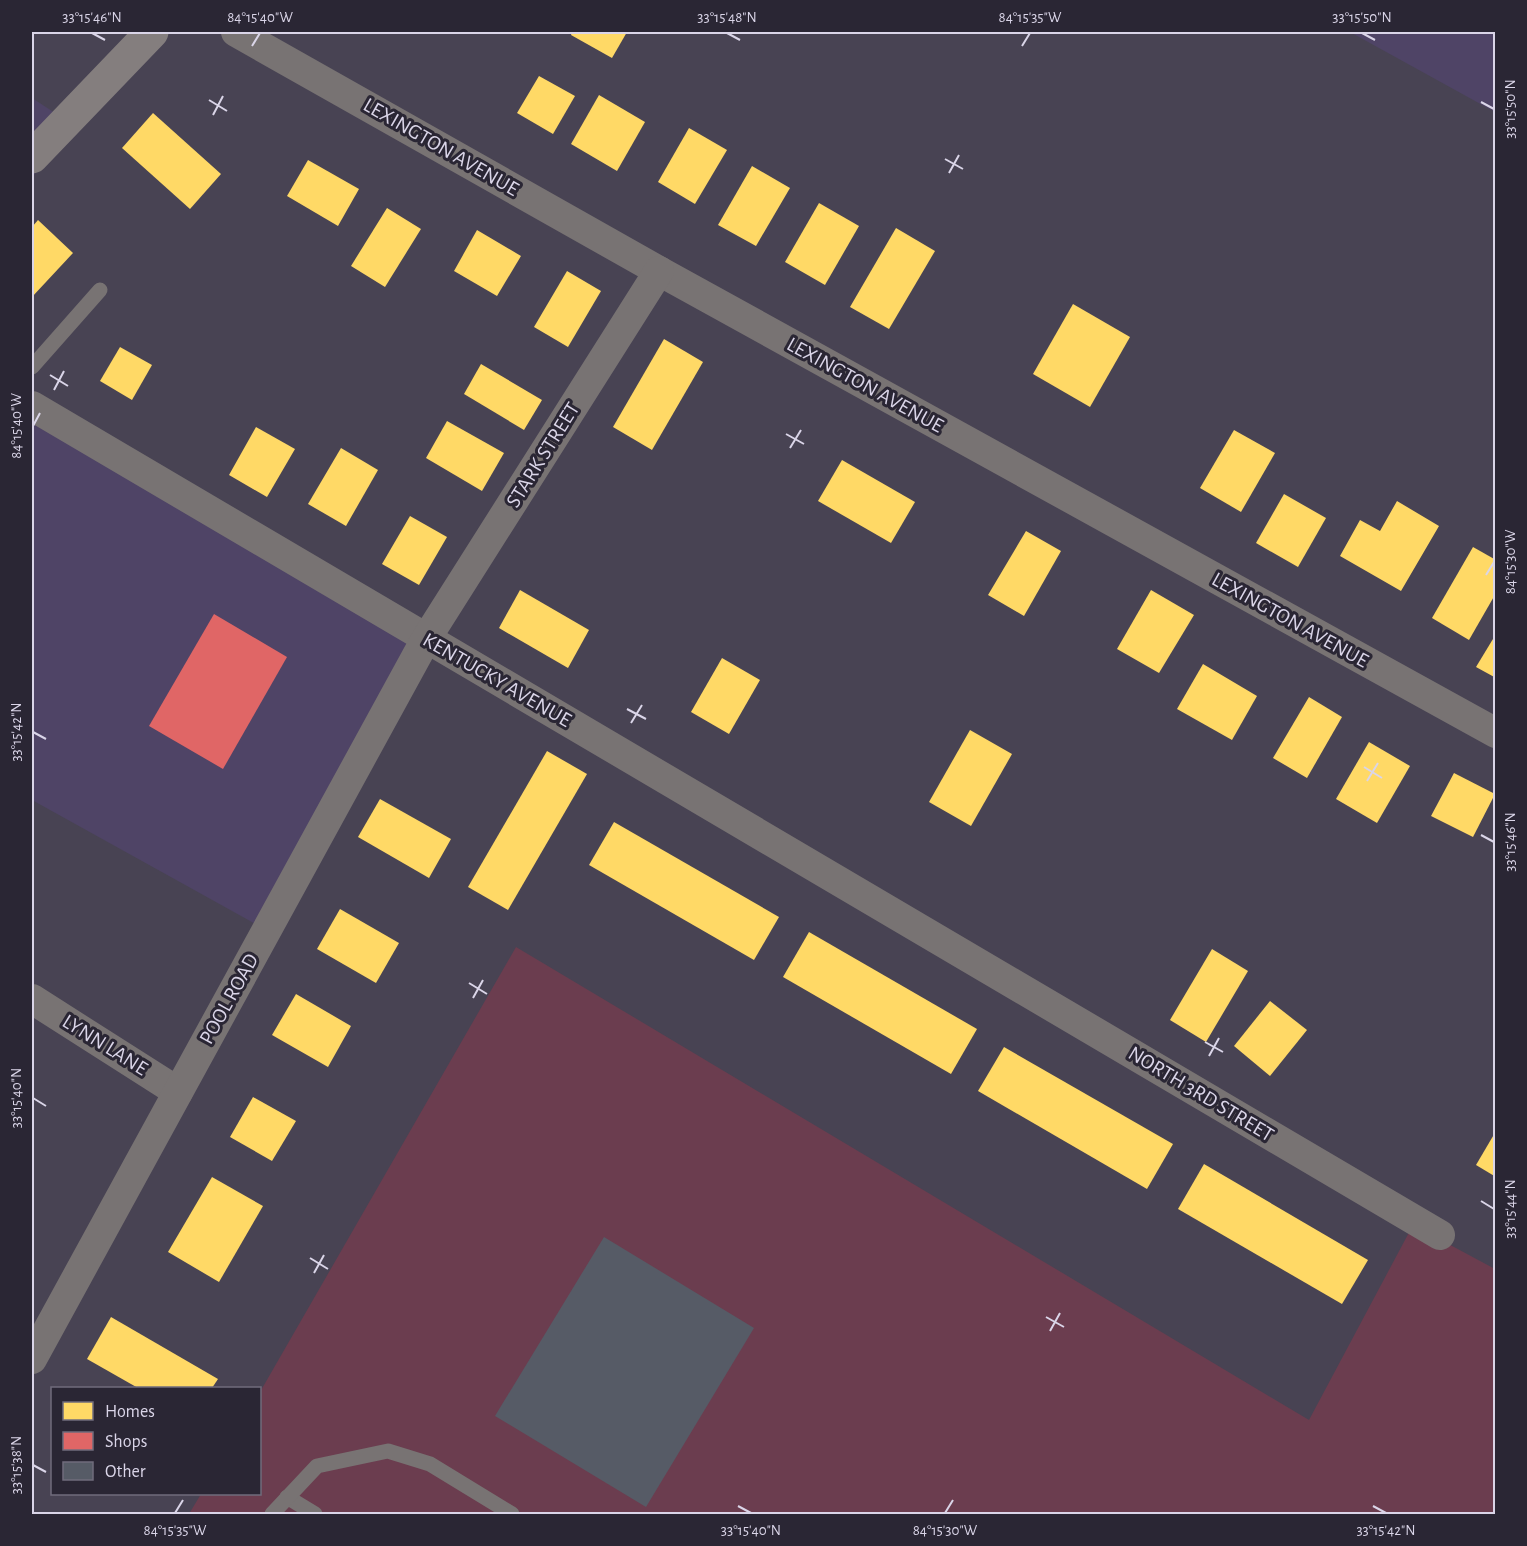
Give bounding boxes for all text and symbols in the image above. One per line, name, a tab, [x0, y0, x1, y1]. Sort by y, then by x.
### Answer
text: 33°15'46"N	[62, 10, 122, 25]
text: 84°15'40"W	[227, 10, 293, 25]
text: 33°15'48"N	[697, 10, 757, 25]
text: 84°15'35"W	[999, 10, 1062, 25]
text: 33°15'50"N	[1332, 10, 1392, 25]
text: 33°15'50"N	[1503, 79, 1518, 139]
street label: LEXINGTON AVENUE	[360, 94, 522, 200]
street label: LEXINGTON AVENUE	[783, 333, 947, 437]
text: 84°15'40"W	[9, 393, 24, 459]
street label: STARK STREET	[502, 399, 584, 511]
text: 84°15'30"W	[1503, 529, 1518, 594]
street label: LEXINGTON AVENUE	[1208, 568, 1372, 672]
street label: KENTUCKY AVENUE	[419, 629, 575, 731]
text: 33°15'42"N	[9, 702, 24, 762]
text: 33°15'46"N	[1503, 812, 1518, 872]
street label: POOL ROAD	[196, 950, 262, 1048]
street label: LYNN LANE	[59, 1011, 151, 1079]
street label: NORTH 3RD STREET	[1125, 1042, 1277, 1146]
text: 33°15'40"N	[9, 1068, 24, 1128]
text: 33°15'44"N	[1503, 1179, 1518, 1239]
legend	[51, 1387, 261, 1495]
text: Homes	[105, 1403, 155, 1421]
text: Shops	[105, 1433, 147, 1451]
text: 33°15'38"N	[9, 1436, 24, 1494]
text: Other	[105, 1463, 146, 1481]
text: 84°15'35"W	[144, 1523, 207, 1538]
text: 33°15'40"N	[721, 1523, 781, 1538]
text: 84°15'30"W	[913, 1523, 978, 1538]
text: 33°15'42"N	[1356, 1523, 1416, 1538]

